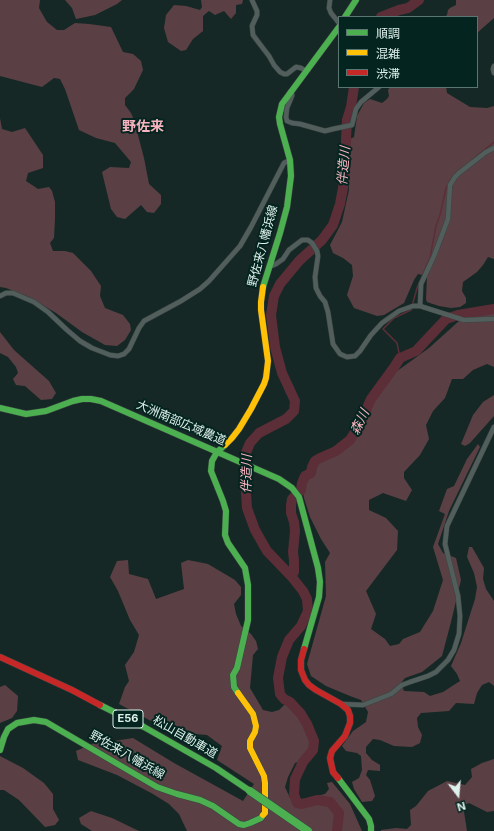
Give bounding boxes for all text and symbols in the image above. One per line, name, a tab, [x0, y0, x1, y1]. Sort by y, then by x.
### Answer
legend	[338, 16, 478, 88]
text: 順調	[376, 26, 400, 41]
text: 混雑	[376, 46, 400, 61]
text: 渋滞	[376, 66, 400, 81]
district label: 野佐来	[122, 119, 164, 135]
water label: 伴造川	[335, 146, 353, 186]
street label: 野佐来八幡浜線	[245, 204, 281, 288]
street label: 大洲南部広域農道	[134, 398, 228, 448]
water label: 森川	[347, 407, 373, 437]
water label: 伴造川	[239, 454, 255, 494]
road number: E56	[113, 710, 143, 728]
street label: 松山自動車道	[150, 713, 220, 761]
street label: 野佐来八幡浜線	[87, 728, 167, 782]
north arrow	[438, 775, 478, 815]
text: N	[455, 799, 467, 814]

